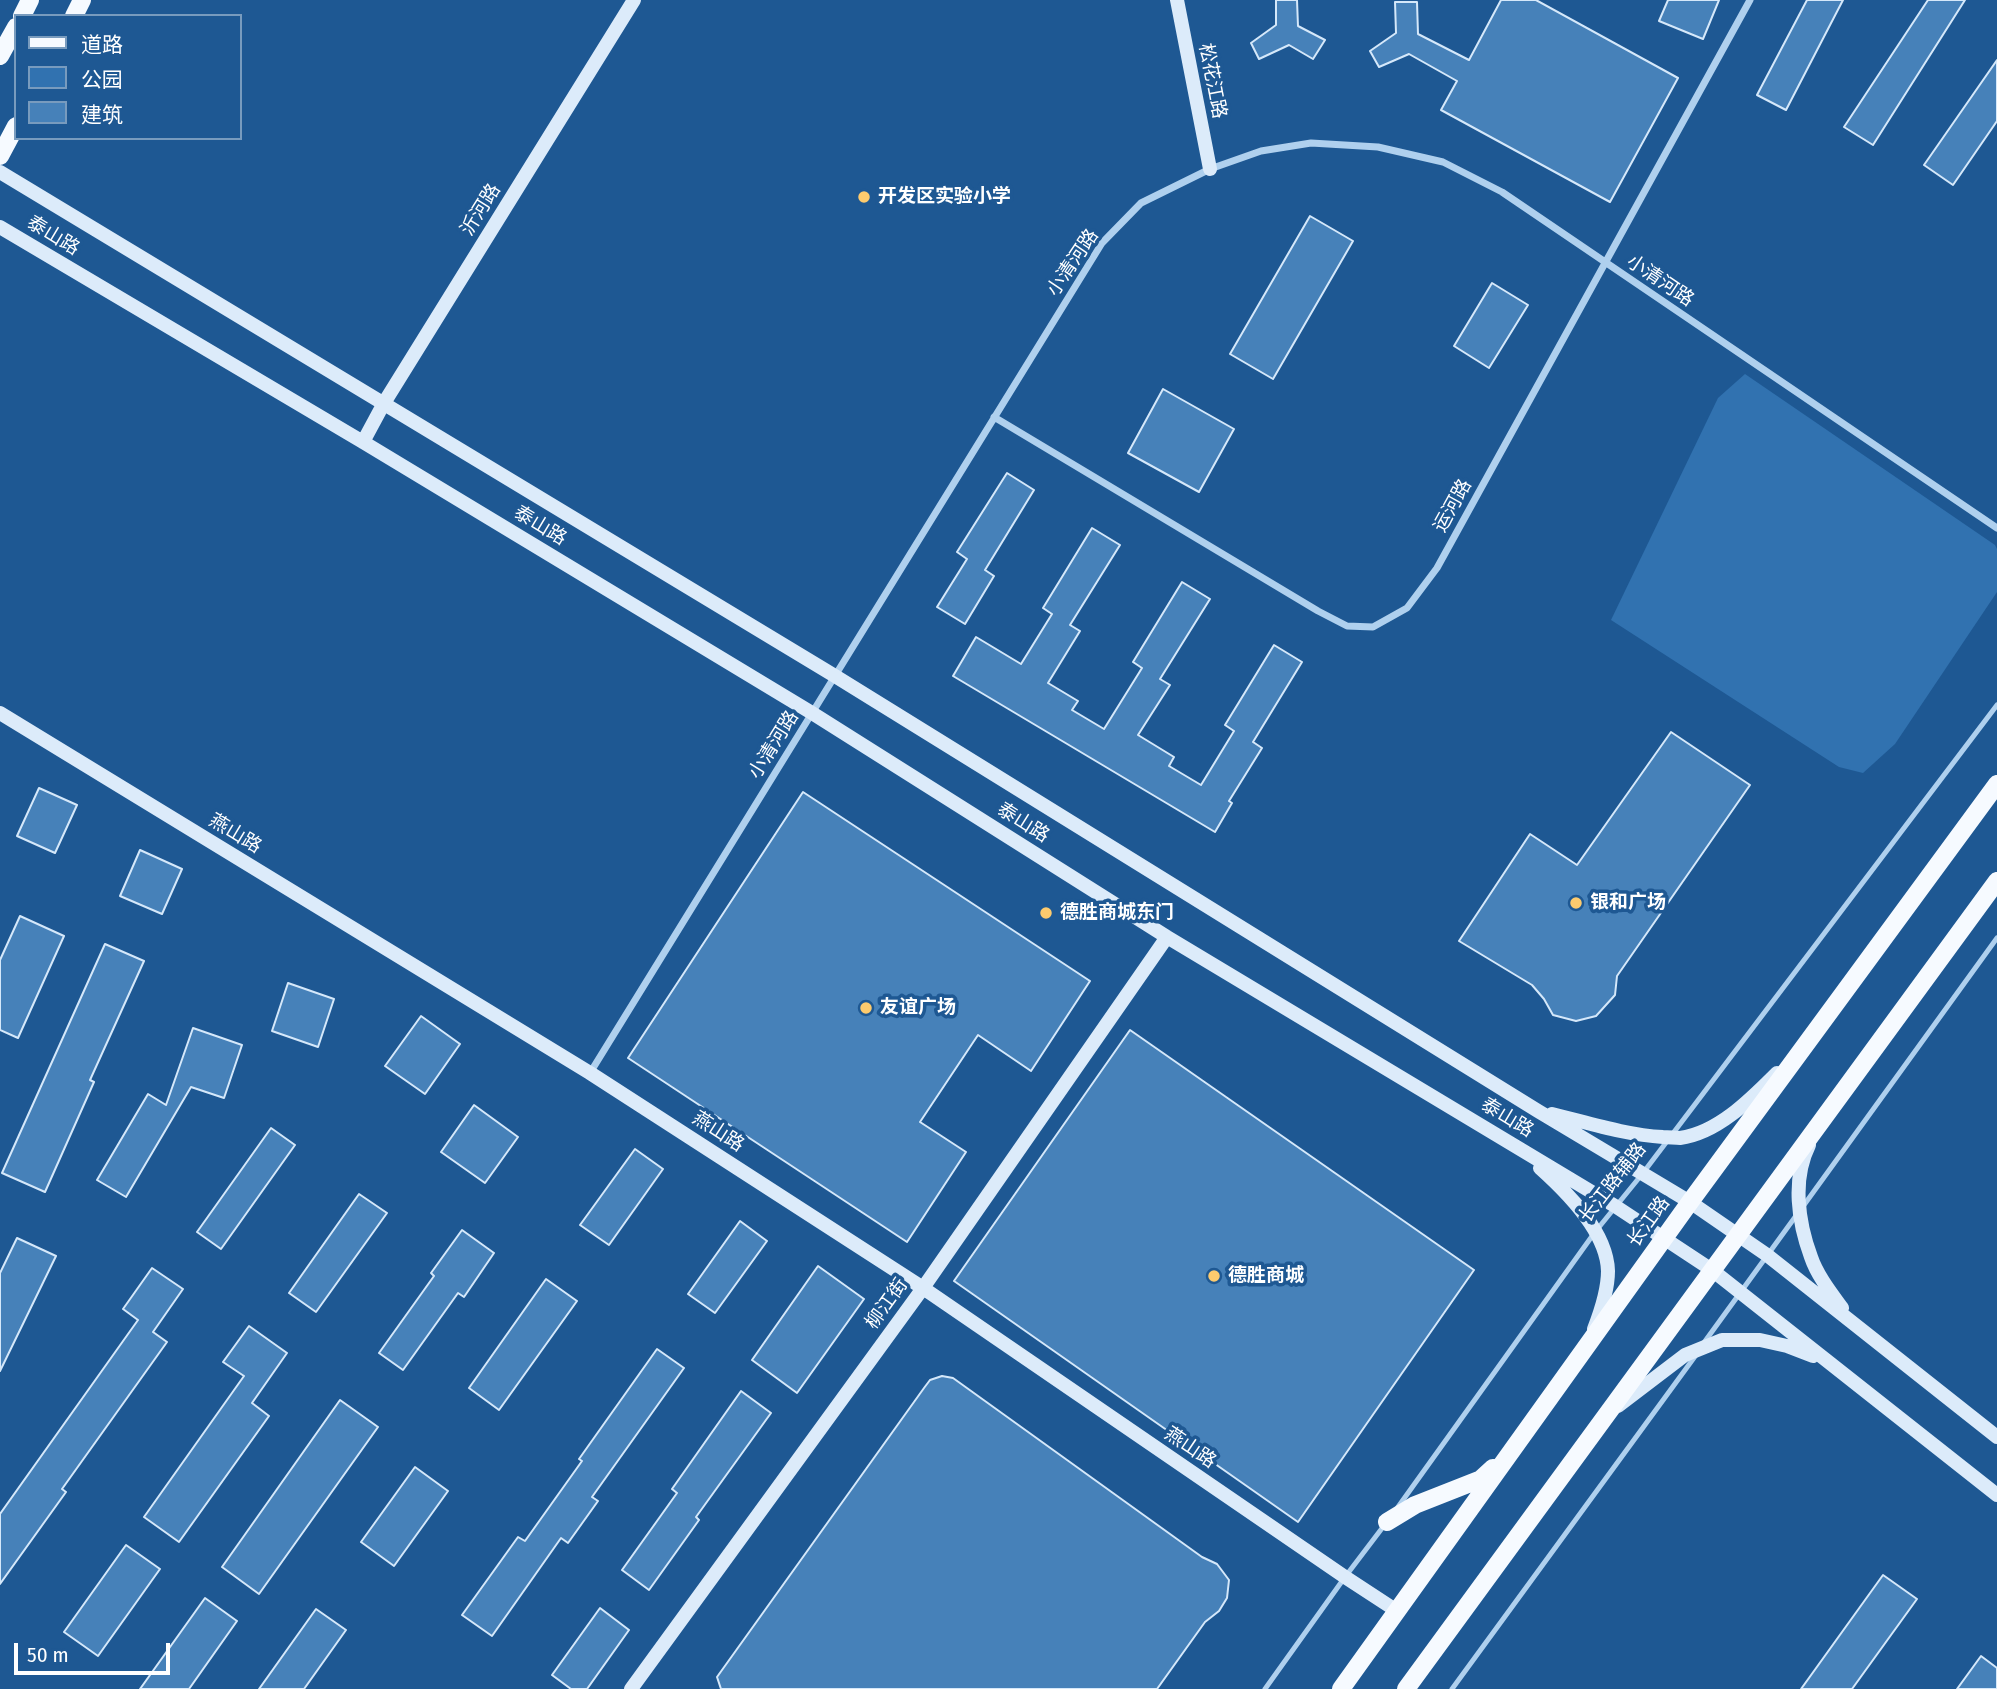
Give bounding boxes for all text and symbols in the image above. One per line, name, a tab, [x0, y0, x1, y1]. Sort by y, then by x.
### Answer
legend	[14, 14, 242, 140]
text: 道路	[81, 32, 123, 58]
street label: 松花江路	[1194, 42, 1230, 120]
text: 公园	[81, 67, 123, 93]
text: 建筑	[81, 102, 123, 128]
street label: 沂河路	[456, 180, 506, 240]
place label: 开发区实验小学	[878, 186, 1011, 208]
marker: 开发区实验小学	[856, 189, 872, 205]
street label: 泰山路	[23, 212, 83, 260]
street label: 小清河路	[1042, 225, 1104, 301]
street label: 小清河路	[1622, 250, 1698, 312]
street label: 运河路	[1429, 476, 1477, 536]
street label: 泰山路	[510, 502, 570, 550]
street label: 小清河路	[744, 707, 804, 783]
street label: 泰山路	[993, 798, 1053, 848]
street label: 燕山路	[205, 810, 265, 858]
place label: 银和广场	[1590, 892, 1666, 914]
marker: 银和广场	[1568, 895, 1584, 911]
place label: 德胜商城东门	[1060, 902, 1174, 924]
marker: 德胜商城东门	[1038, 905, 1054, 921]
place label: 友谊广场	[880, 997, 956, 1019]
marker: 友谊广场	[858, 1000, 874, 1016]
street label: 泰山路	[1477, 1094, 1537, 1142]
street label: 燕山路	[688, 1107, 748, 1157]
street label: 长江路辅路	[1575, 1139, 1651, 1227]
street label: 长江路	[1623, 1192, 1675, 1252]
place label: 德胜商城	[1228, 1265, 1304, 1287]
marker: 德胜商城	[1206, 1268, 1222, 1284]
street label: 柳江街	[861, 1274, 913, 1334]
street label: 燕山路	[1160, 1423, 1220, 1473]
scale bar	[18, 1630, 173, 1674]
text: 50 m	[27, 1642, 69, 1668]

